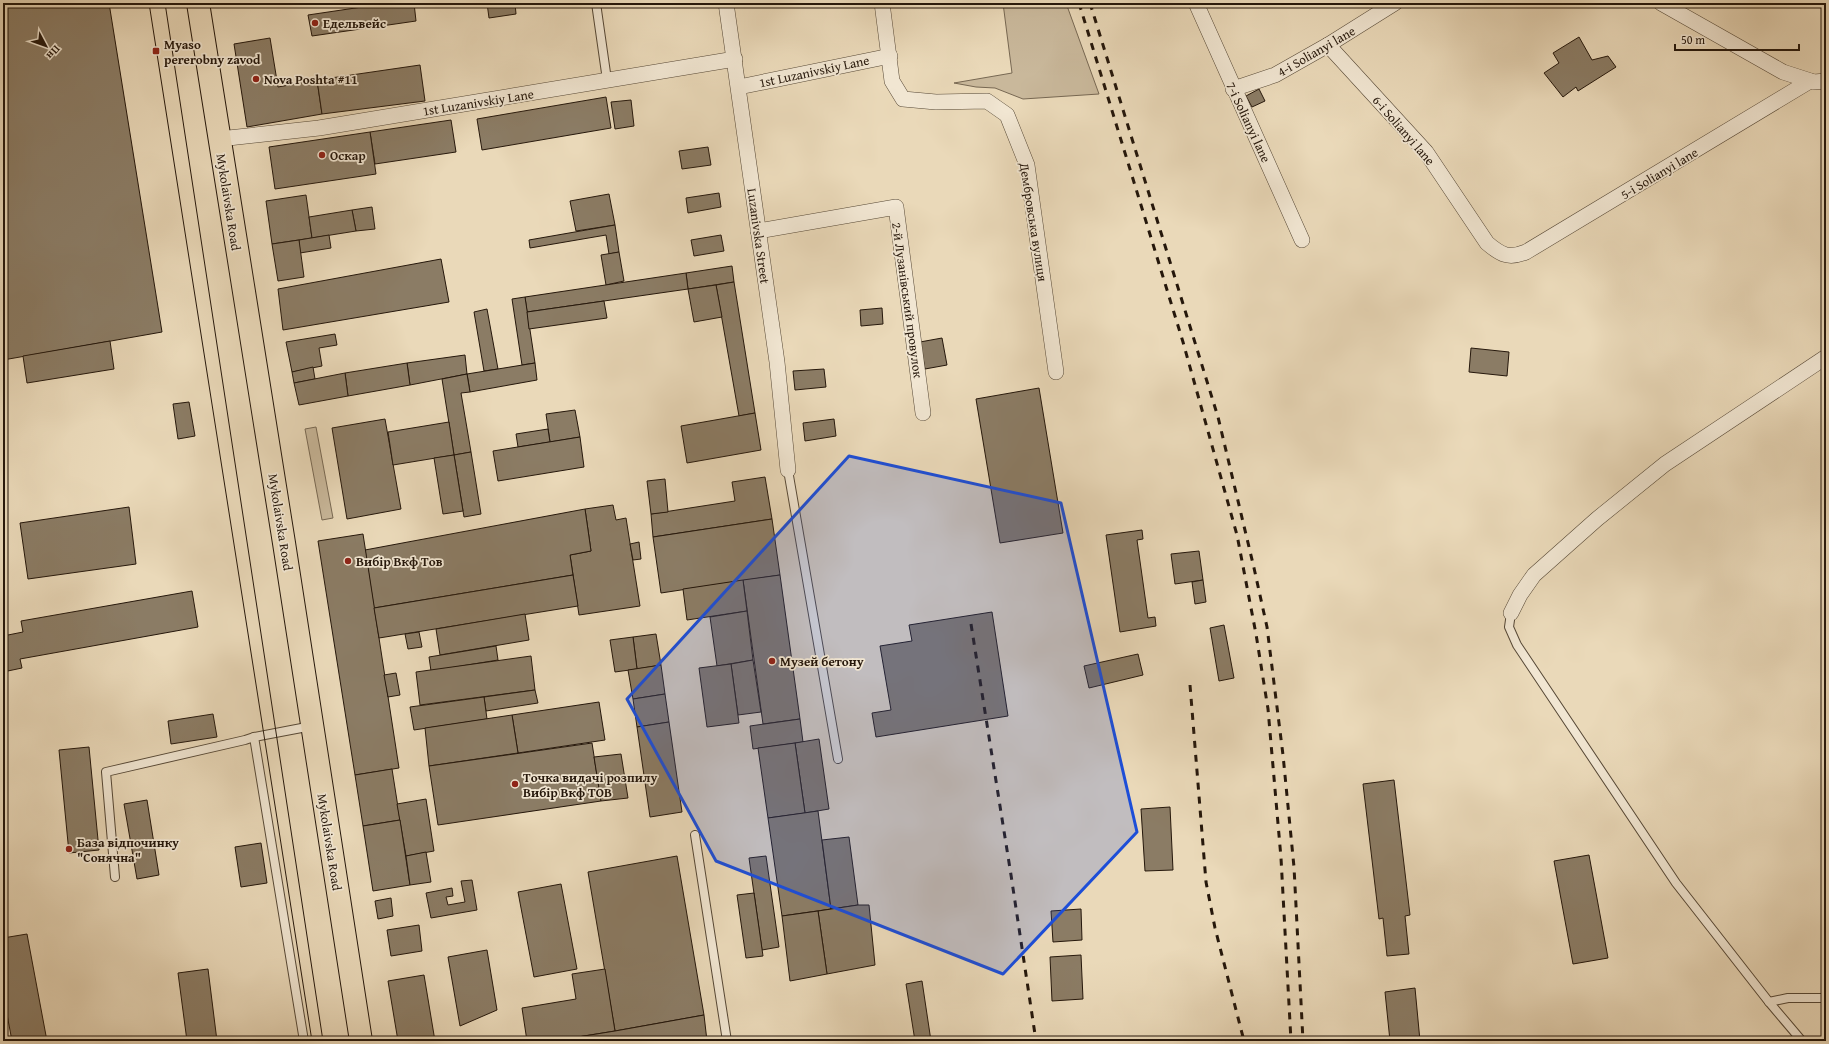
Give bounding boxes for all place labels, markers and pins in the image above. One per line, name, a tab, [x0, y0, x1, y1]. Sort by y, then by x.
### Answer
place label: Едельвейс	[323, 14, 386, 33]
marker: Едельвейс	[310, 18, 320, 28]
place label: Myaso pererobny zavod	[164, 35, 261, 69]
marker: Myaso pererobny zavod	[151, 46, 161, 56]
place label: Nova Poshta #11	[264, 70, 358, 89]
marker: Nova Poshta #11	[251, 74, 261, 84]
place label: Оскар	[330, 146, 366, 165]
marker: Оскар	[317, 150, 327, 160]
place label: Вибір Вкф Тов	[356, 552, 443, 571]
marker: Вибір Вкф Тов	[343, 556, 353, 566]
place label: Музей бетону	[780, 652, 864, 671]
marker: Музей бетону	[767, 656, 777, 666]
place label: Точка видачі розпилу Вибір Вкф ТОВ	[523, 768, 657, 802]
marker: Точка видачі розпилу Вибір Вкф ТОВ	[510, 779, 520, 789]
place label: База відпочинку "Сонячна"	[77, 833, 179, 867]
marker: База відпочинку "Сонячна"	[64, 844, 74, 854]

